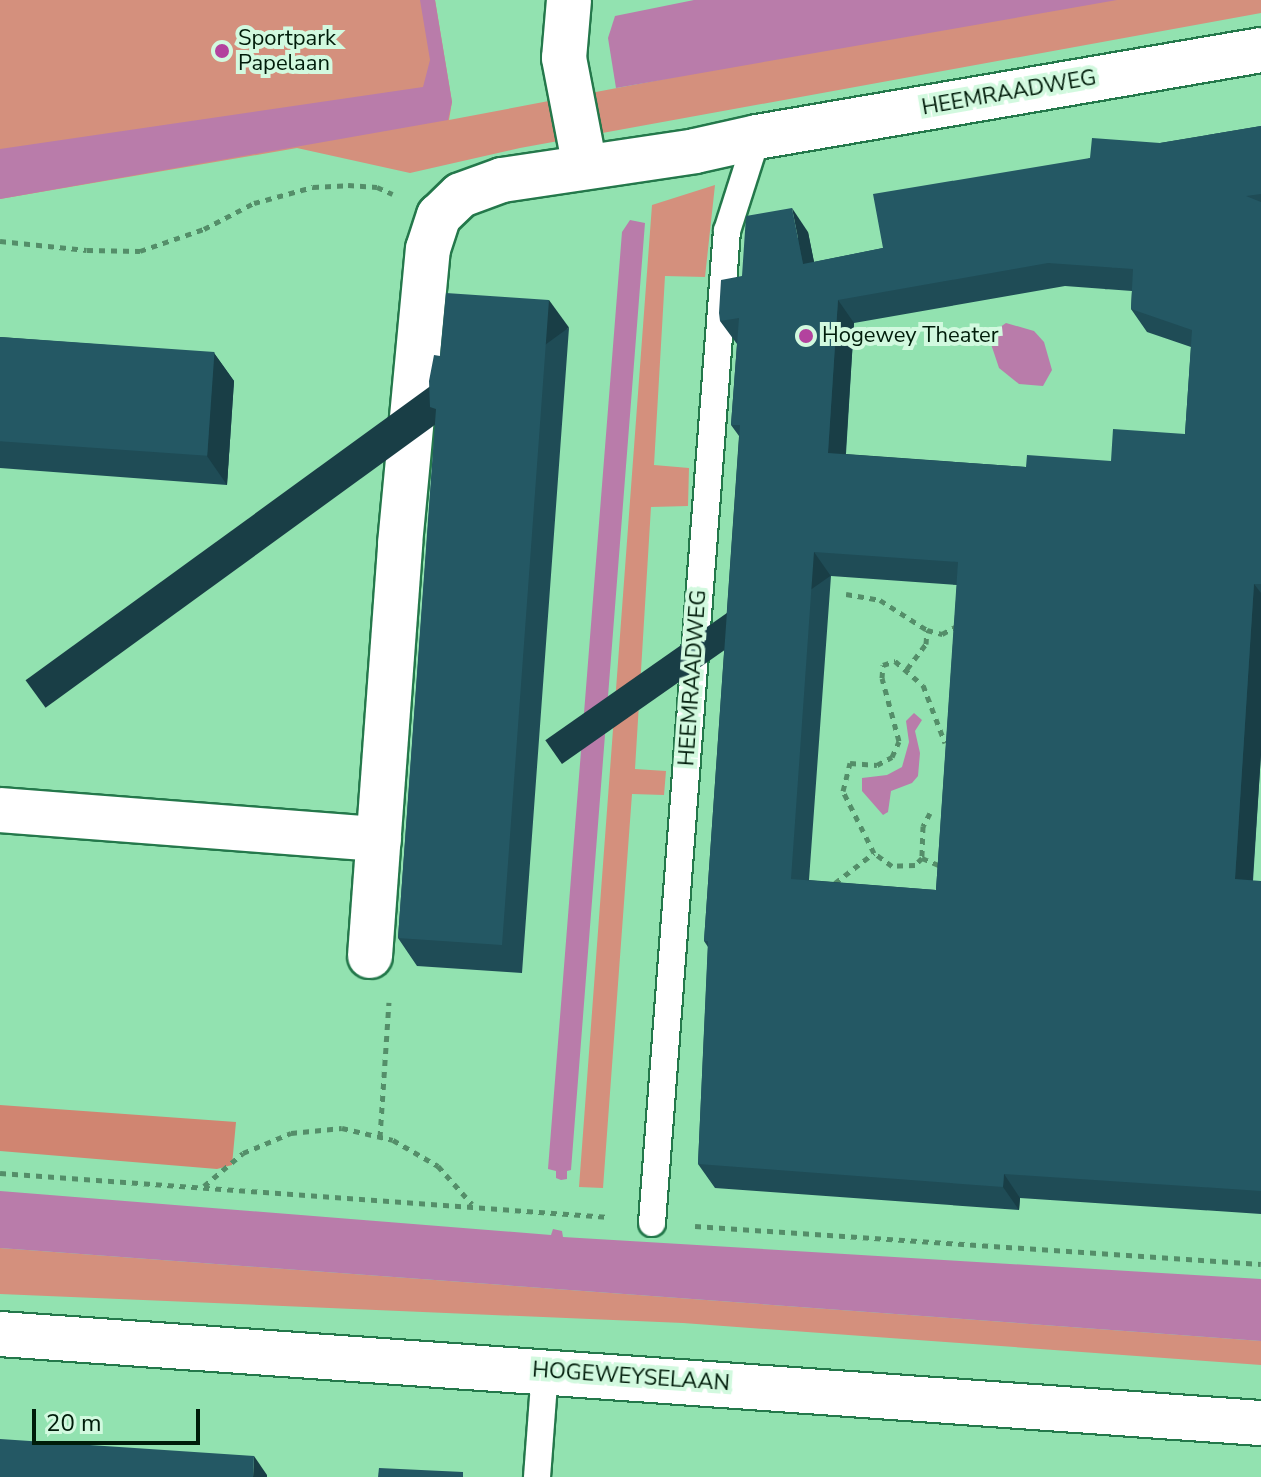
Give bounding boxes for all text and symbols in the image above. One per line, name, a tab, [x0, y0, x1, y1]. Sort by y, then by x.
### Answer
place label: Sportpark Papelaan	[238, 25, 336, 76]
marker: Sportpark Papelaan	[213, 42, 231, 60]
street label: HEEMRAADWEG	[920, 65, 1098, 121]
place label: Hogewey Theater	[822, 323, 999, 349]
marker: Hogewey Theater	[797, 327, 815, 345]
street label: HEEMRAADWEG	[674, 589, 712, 767]
street label: HOGEWEYSELAAN	[531, 1357, 731, 1397]
scale bar	[36, 1393, 204, 1443]
text: 20 m	[46, 1407, 102, 1439]

